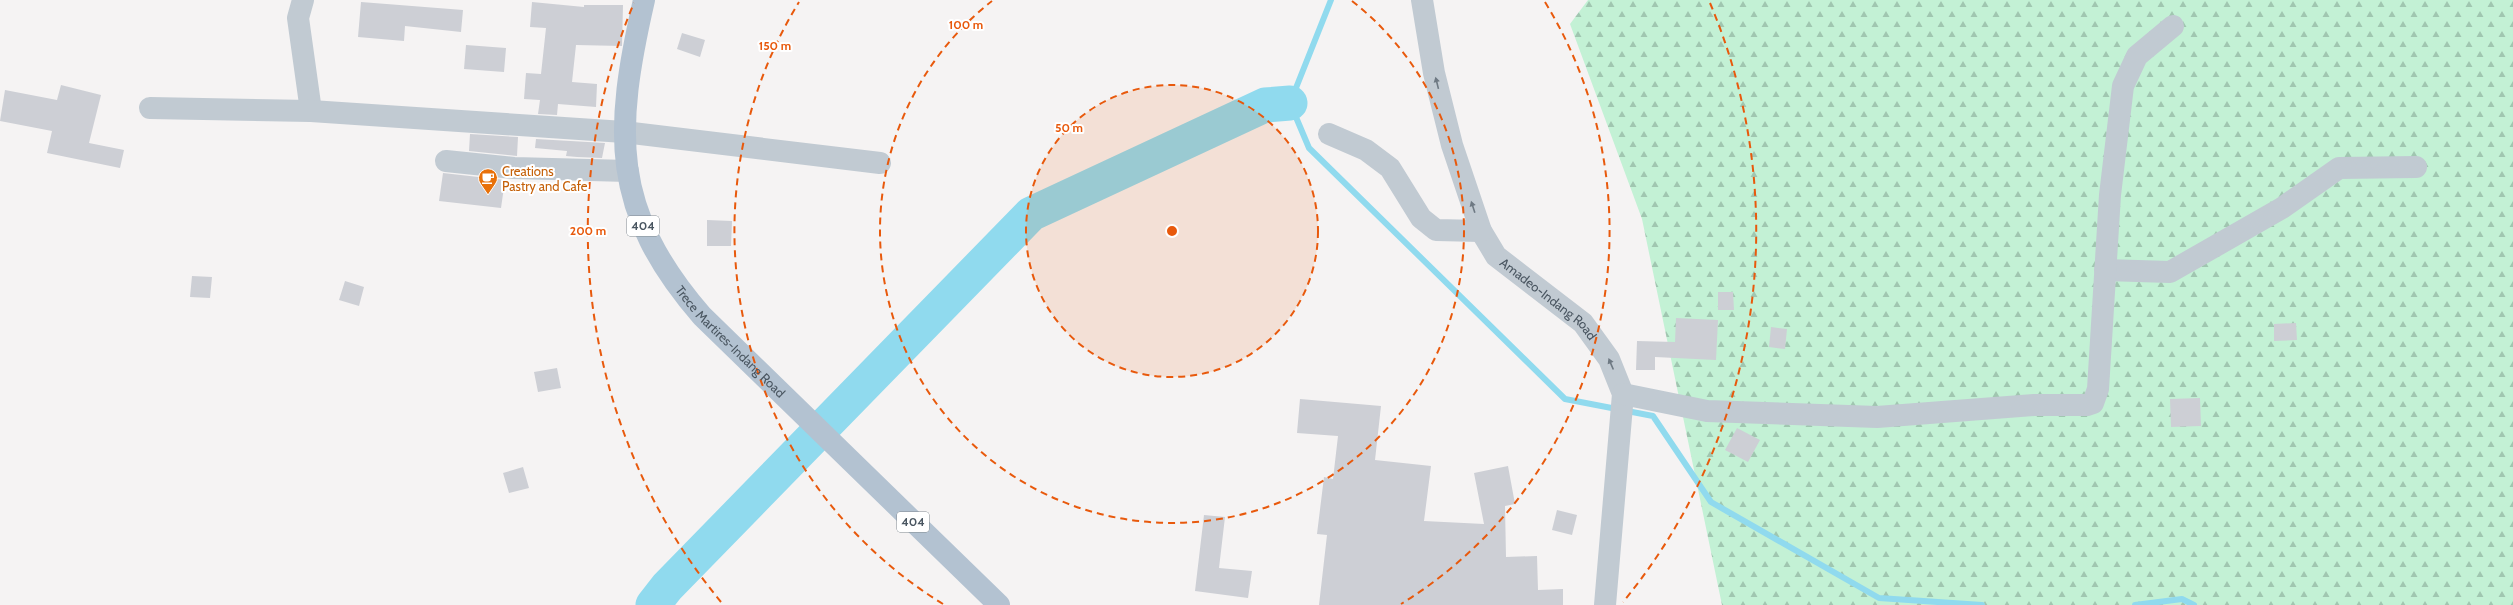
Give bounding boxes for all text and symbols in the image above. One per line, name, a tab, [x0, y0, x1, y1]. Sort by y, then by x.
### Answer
text: 100 m	[949, 17, 983, 32]
text: 150 m	[759, 38, 791, 53]
one-way arrow	[1433, 76, 1439, 89]
text: 50 m	[1055, 120, 1083, 135]
place label: Creations Pastry and Cafe	[502, 163, 588, 194]
cafe icon: Creations Pastry and Cafe	[477, 167, 499, 195]
one-way arrow	[1470, 201, 1476, 213]
road number: 404	[627, 216, 659, 236]
text: 200 m	[570, 223, 606, 238]
centre of rings	[1165, 224, 1179, 238]
street label: Amadeo-Indang Road	[1497, 254, 1600, 343]
street label: Trece Martires-Indang Road	[672, 282, 789, 401]
one-way arrow	[1608, 358, 1614, 370]
road number: 404	[897, 512, 929, 532]

